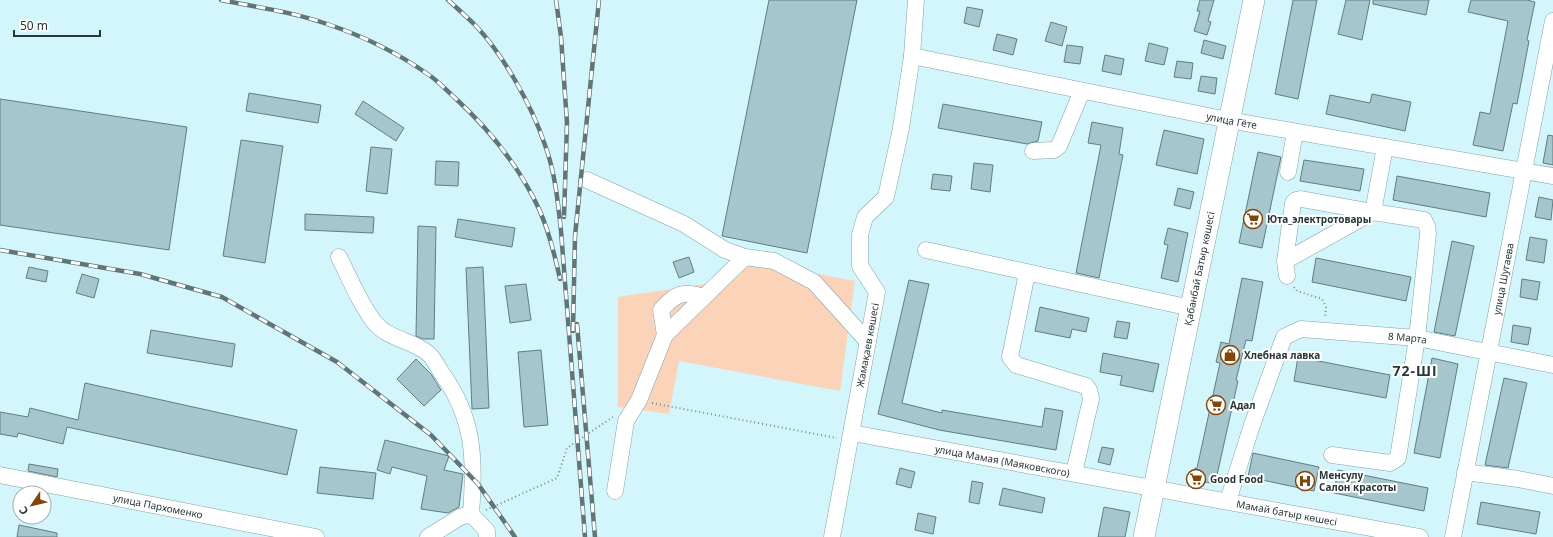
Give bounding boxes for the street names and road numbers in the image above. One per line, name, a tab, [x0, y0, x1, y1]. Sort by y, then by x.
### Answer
street label: улица Гёте	[1205, 109, 1258, 132]
street label: Қабанбай Батыр көшесі	[1180, 210, 1217, 327]
street label: улица Шугаева	[1489, 242, 1517, 316]
street label: Жамақаев көшесі	[853, 302, 882, 389]
street label: 8 Марта	[1387, 329, 1428, 347]
street label: улица Мамая (Маяковского)	[934, 441, 1071, 480]
street label: улица Пархоменко	[112, 490, 204, 522]
street label: Мамай батыр көшесі	[1235, 497, 1338, 529]

